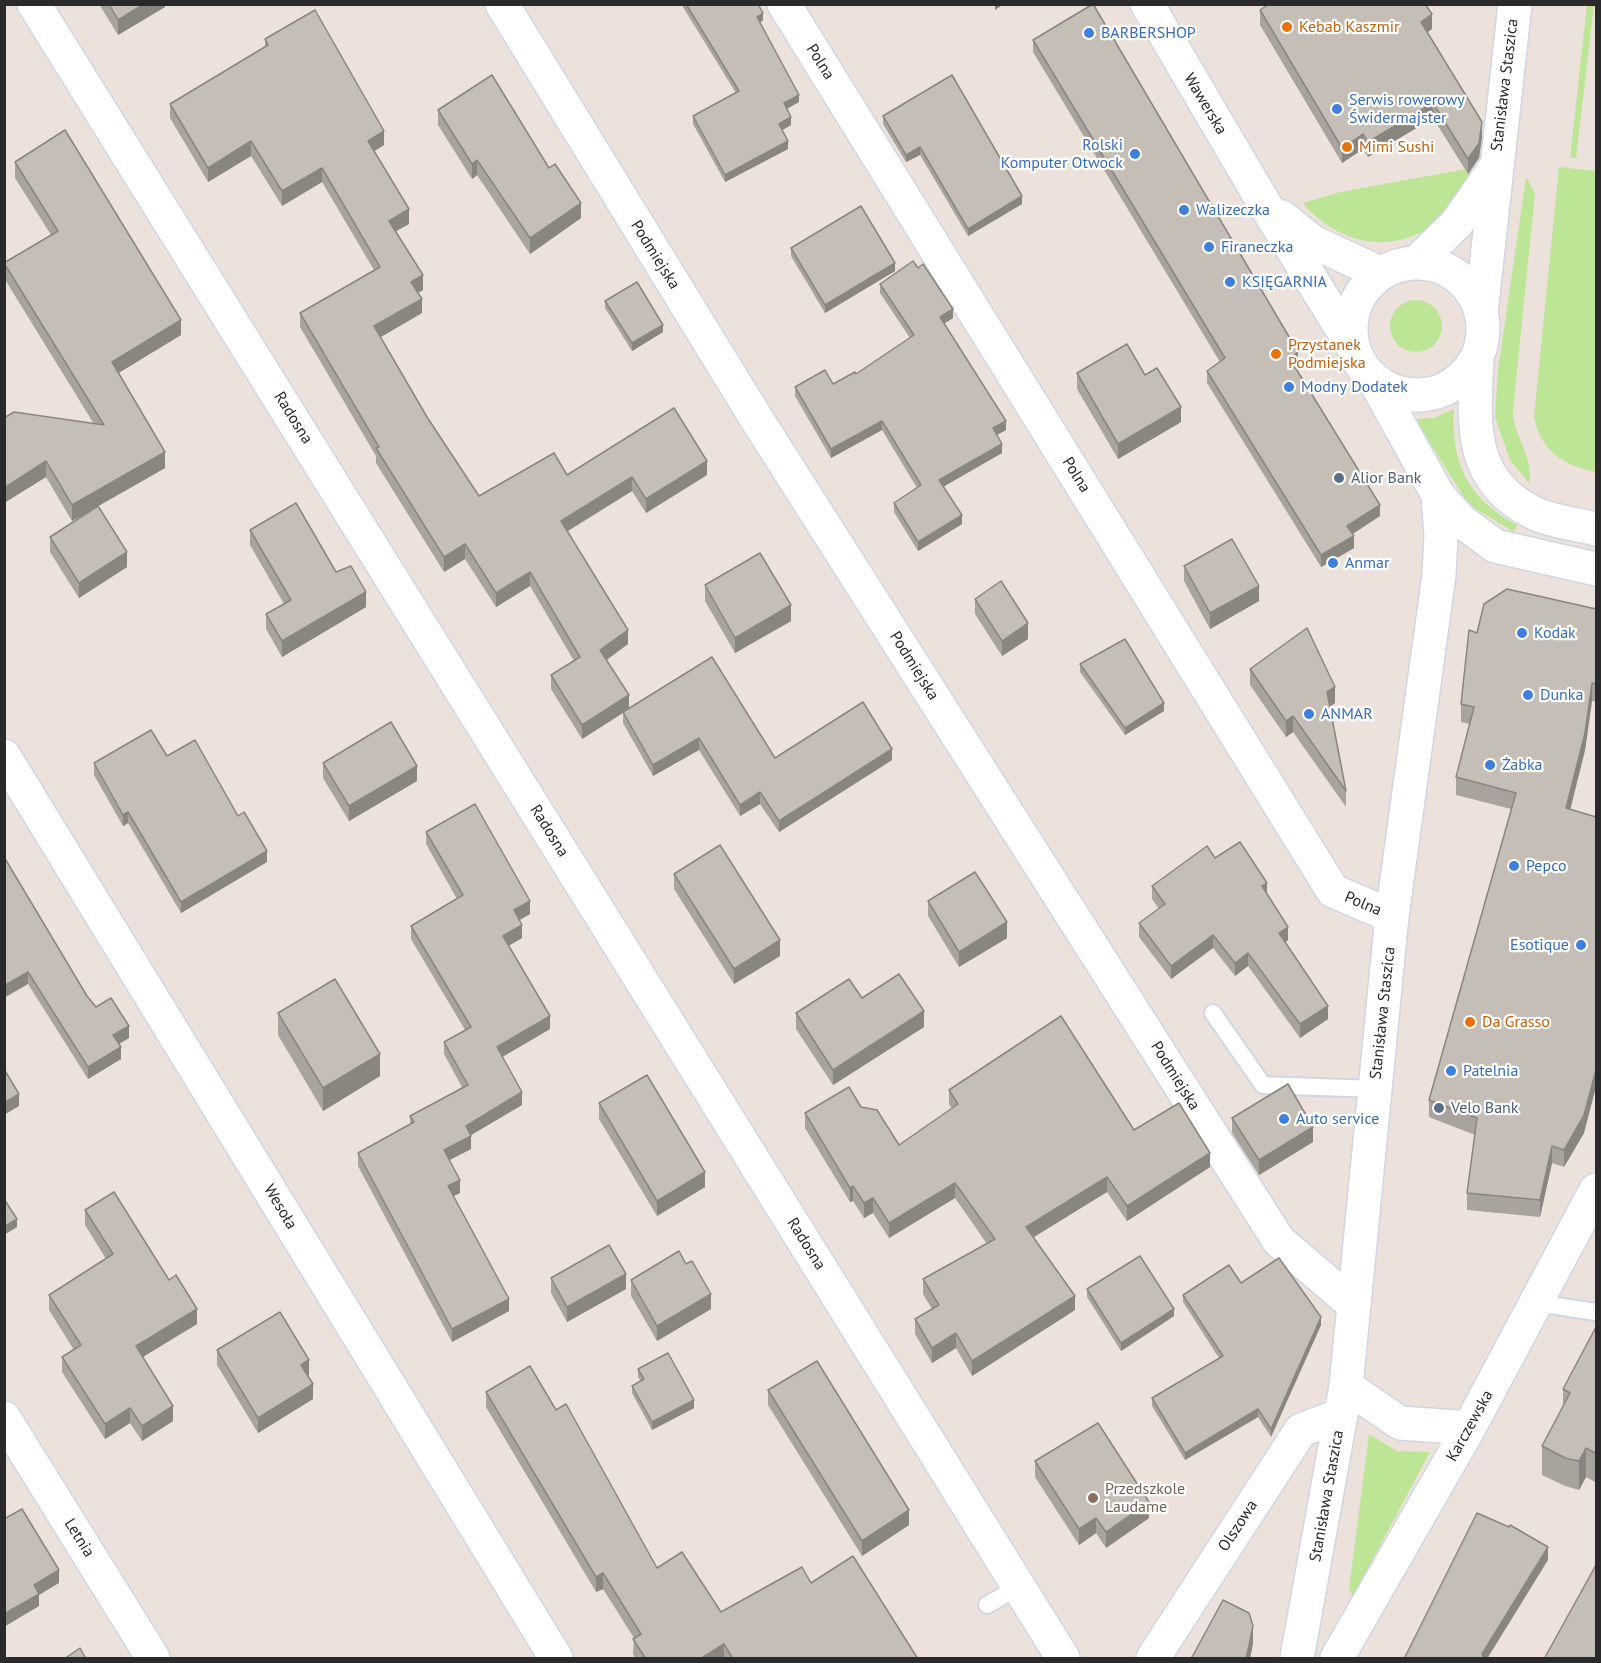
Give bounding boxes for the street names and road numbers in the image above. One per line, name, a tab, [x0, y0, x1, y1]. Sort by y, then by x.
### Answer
street label: Stanisława Staszica	[1487, 18, 1523, 152]
street label: Polna	[802, 41, 838, 83]
street label: Wawerska	[1179, 70, 1231, 138]
street label: Podmiejska	[626, 217, 684, 293]
street label: Radosna	[270, 388, 316, 448]
street label: Polna	[1058, 454, 1094, 496]
street label: Podmiejska	[885, 628, 943, 704]
street label: Radosna	[526, 801, 572, 861]
street label: Polna	[1342, 888, 1384, 920]
street label: Stanisława Staszica	[1366, 946, 1400, 1080]
street label: Podmiejska	[1146, 1038, 1204, 1114]
street label: Wesoła	[259, 1181, 301, 1233]
street label: Radosna	[783, 1214, 829, 1274]
street label: Karczewska	[1443, 1387, 1497, 1465]
street label: Stanisława Staszica	[1306, 1429, 1348, 1563]
street label: Olszowa	[1214, 1497, 1262, 1555]
street label: Letnia	[60, 1515, 98, 1561]

